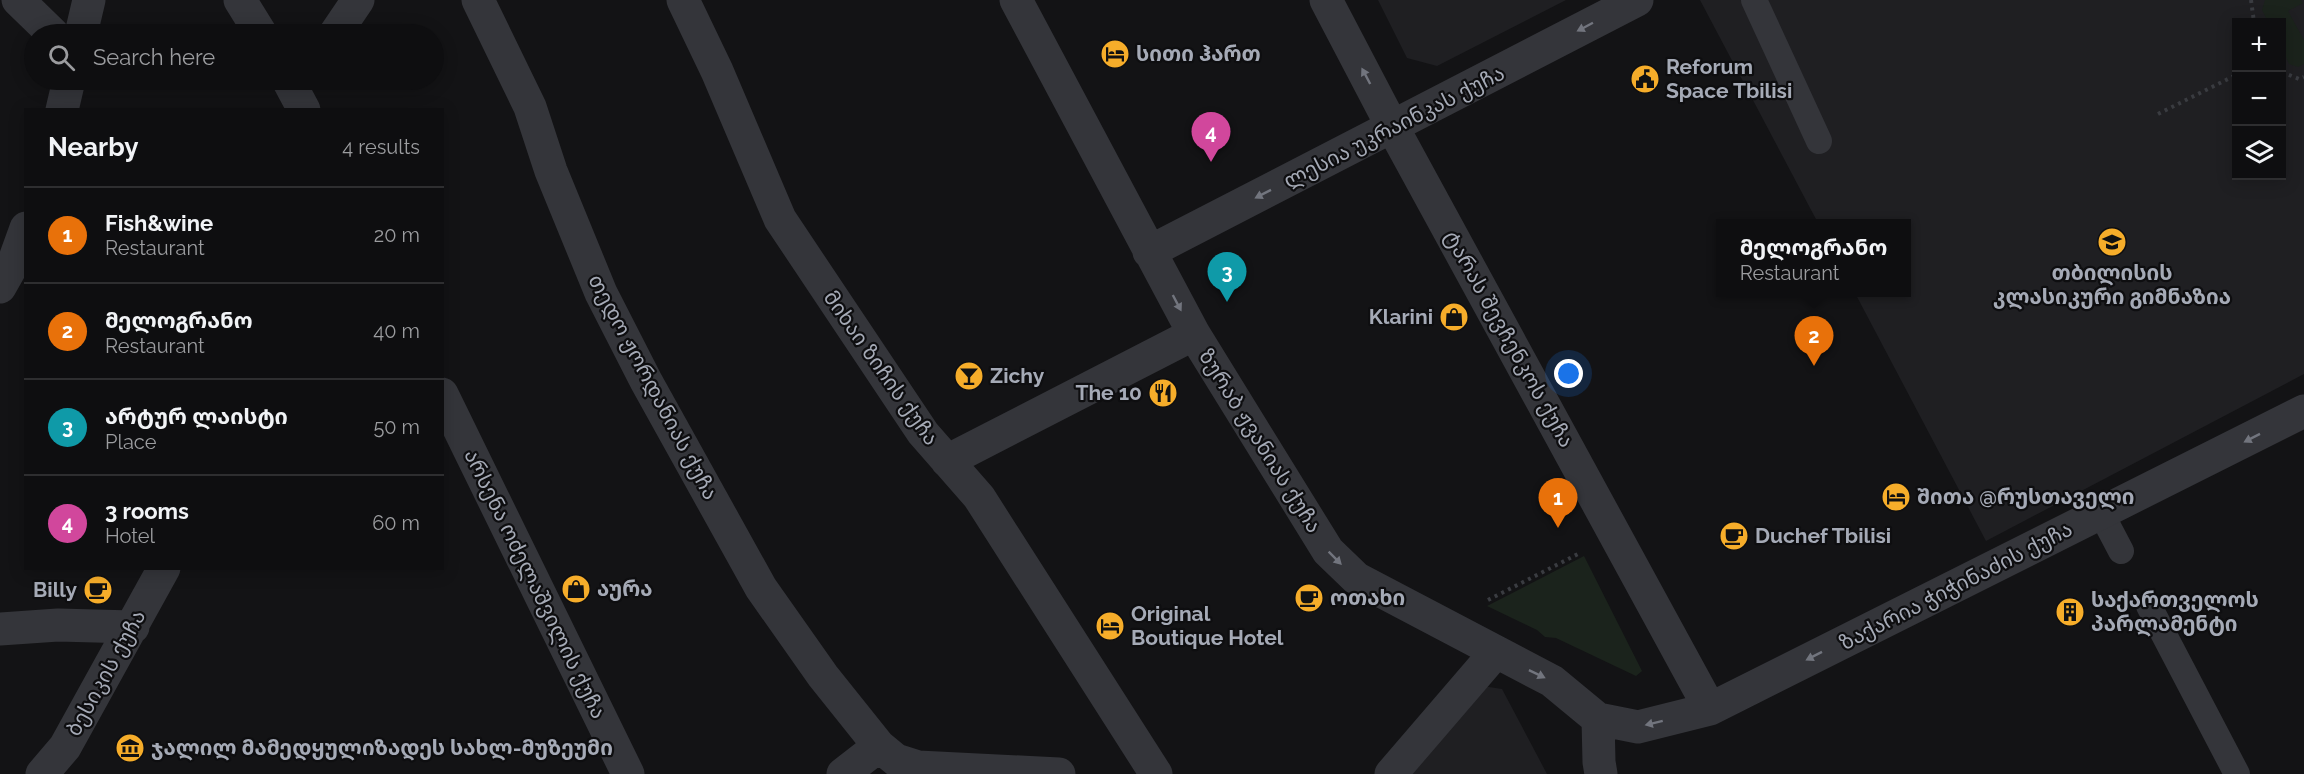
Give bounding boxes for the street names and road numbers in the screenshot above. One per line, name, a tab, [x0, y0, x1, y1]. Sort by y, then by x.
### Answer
street label: ლესია უკრაინკას ქუჩა	[1279, 60, 1509, 194]
street label: ტარას შევჩენკოს ქუჩა	[1439, 226, 1580, 452]
street label: თედო ჟორდანიას ქუჩა	[582, 270, 724, 504]
street label: მიხაი ზიჩის ქუჩა	[819, 286, 944, 450]
street label: ზურაბ ჟვანიას ქუჩა	[1194, 344, 1327, 537]
street label: არსენა ოძელაშვილის ქუჩა	[458, 445, 612, 723]
street label: ზაქარია ჭიჭინაძის ქუჩა	[1835, 516, 2076, 655]
street label: ბესიკის ქუჩა	[61, 605, 151, 740]

